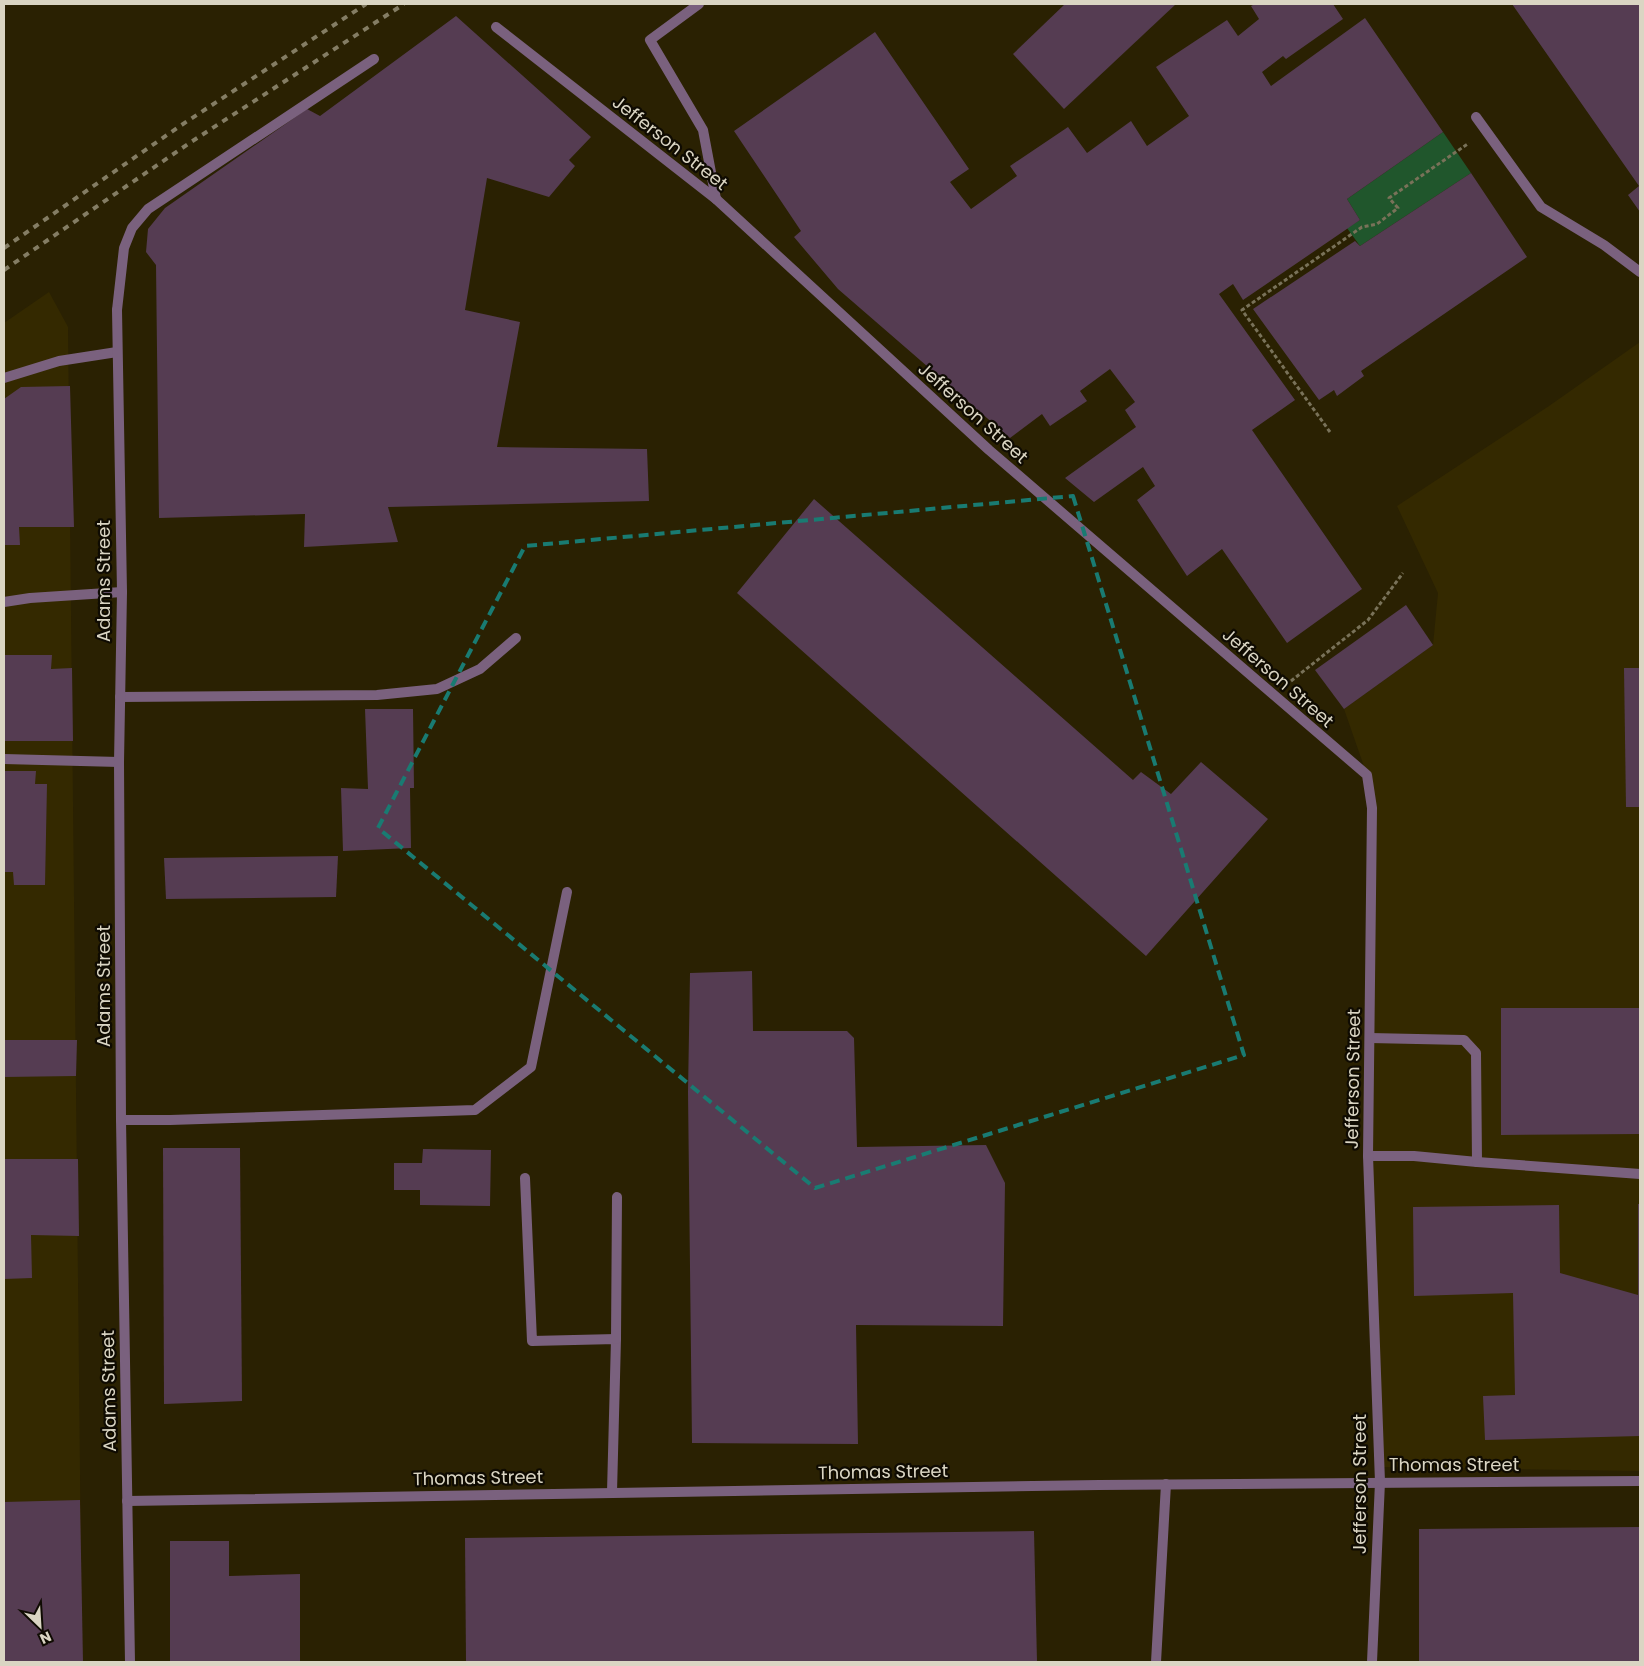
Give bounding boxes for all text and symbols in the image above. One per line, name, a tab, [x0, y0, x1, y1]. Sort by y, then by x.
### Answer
street label: Jefferson Street	[607, 90, 733, 196]
street label: Jefferson Street	[913, 356, 1034, 469]
street label: Adams Street	[91, 520, 116, 642]
street label: Jefferson Street	[1217, 622, 1339, 733]
street label: Adams Street	[91, 925, 116, 1047]
street label: Jefferson Street	[1339, 1009, 1366, 1149]
street label: Adams Street	[95, 1330, 122, 1452]
street label: Jefferson Street	[1347, 1414, 1372, 1554]
street label: Thomas Street	[1389, 1452, 1519, 1477]
street label: Thomas Street	[818, 1458, 948, 1485]
street label: Thomas Street	[413, 1464, 543, 1491]
north arrow	[15, 1601, 65, 1651]
text: N	[36, 1626, 54, 1649]

